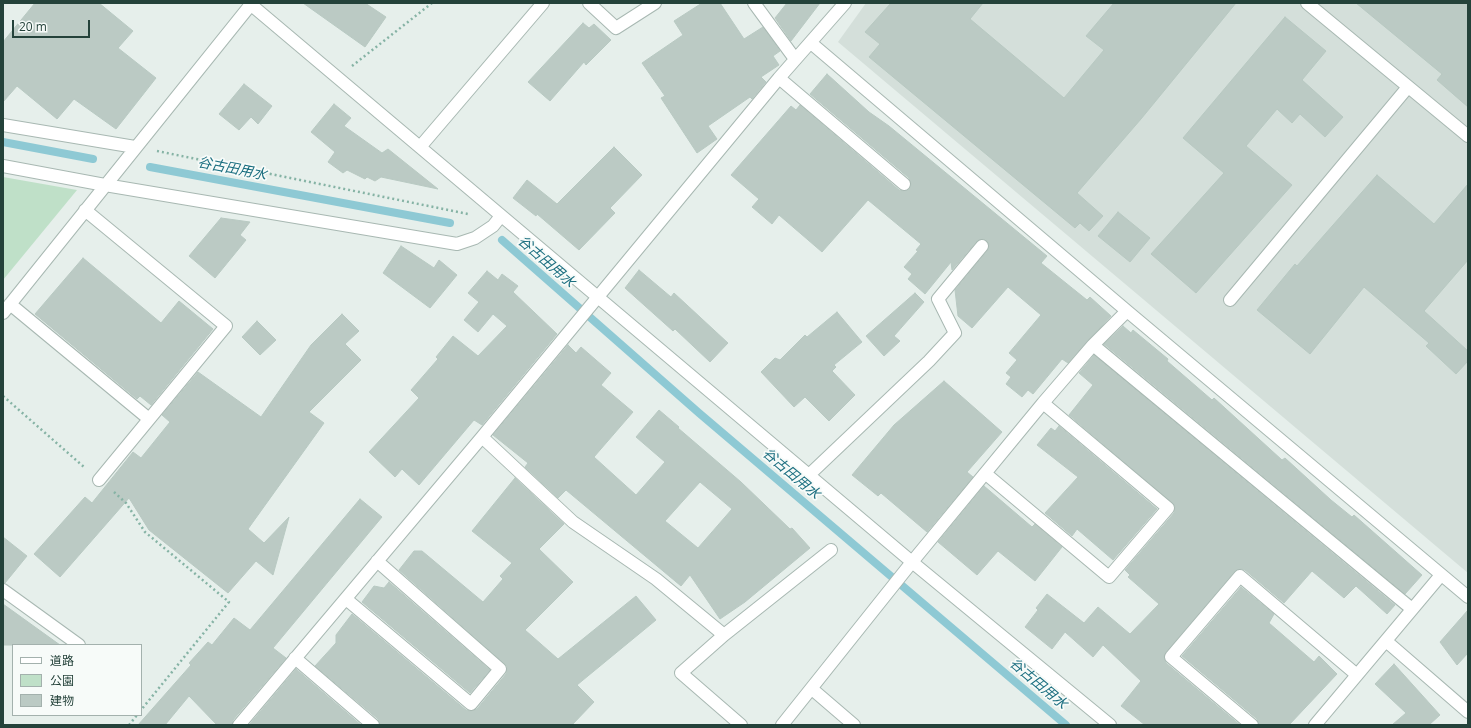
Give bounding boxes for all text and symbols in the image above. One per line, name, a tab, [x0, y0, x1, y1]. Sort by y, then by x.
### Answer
scale bar	[14, 12, 92, 38]
text: 20 m	[19, 18, 47, 35]
water label: 谷古田用水	[196, 154, 268, 184]
water label: 谷古田用水	[514, 233, 578, 291]
water label: 谷古田用水	[759, 445, 823, 503]
legend	[12, 644, 142, 716]
text: 道路	[50, 652, 74, 669]
water label: 谷古田用水	[1006, 655, 1070, 713]
text: 公園	[50, 672, 74, 689]
text: 建物	[50, 692, 74, 709]

